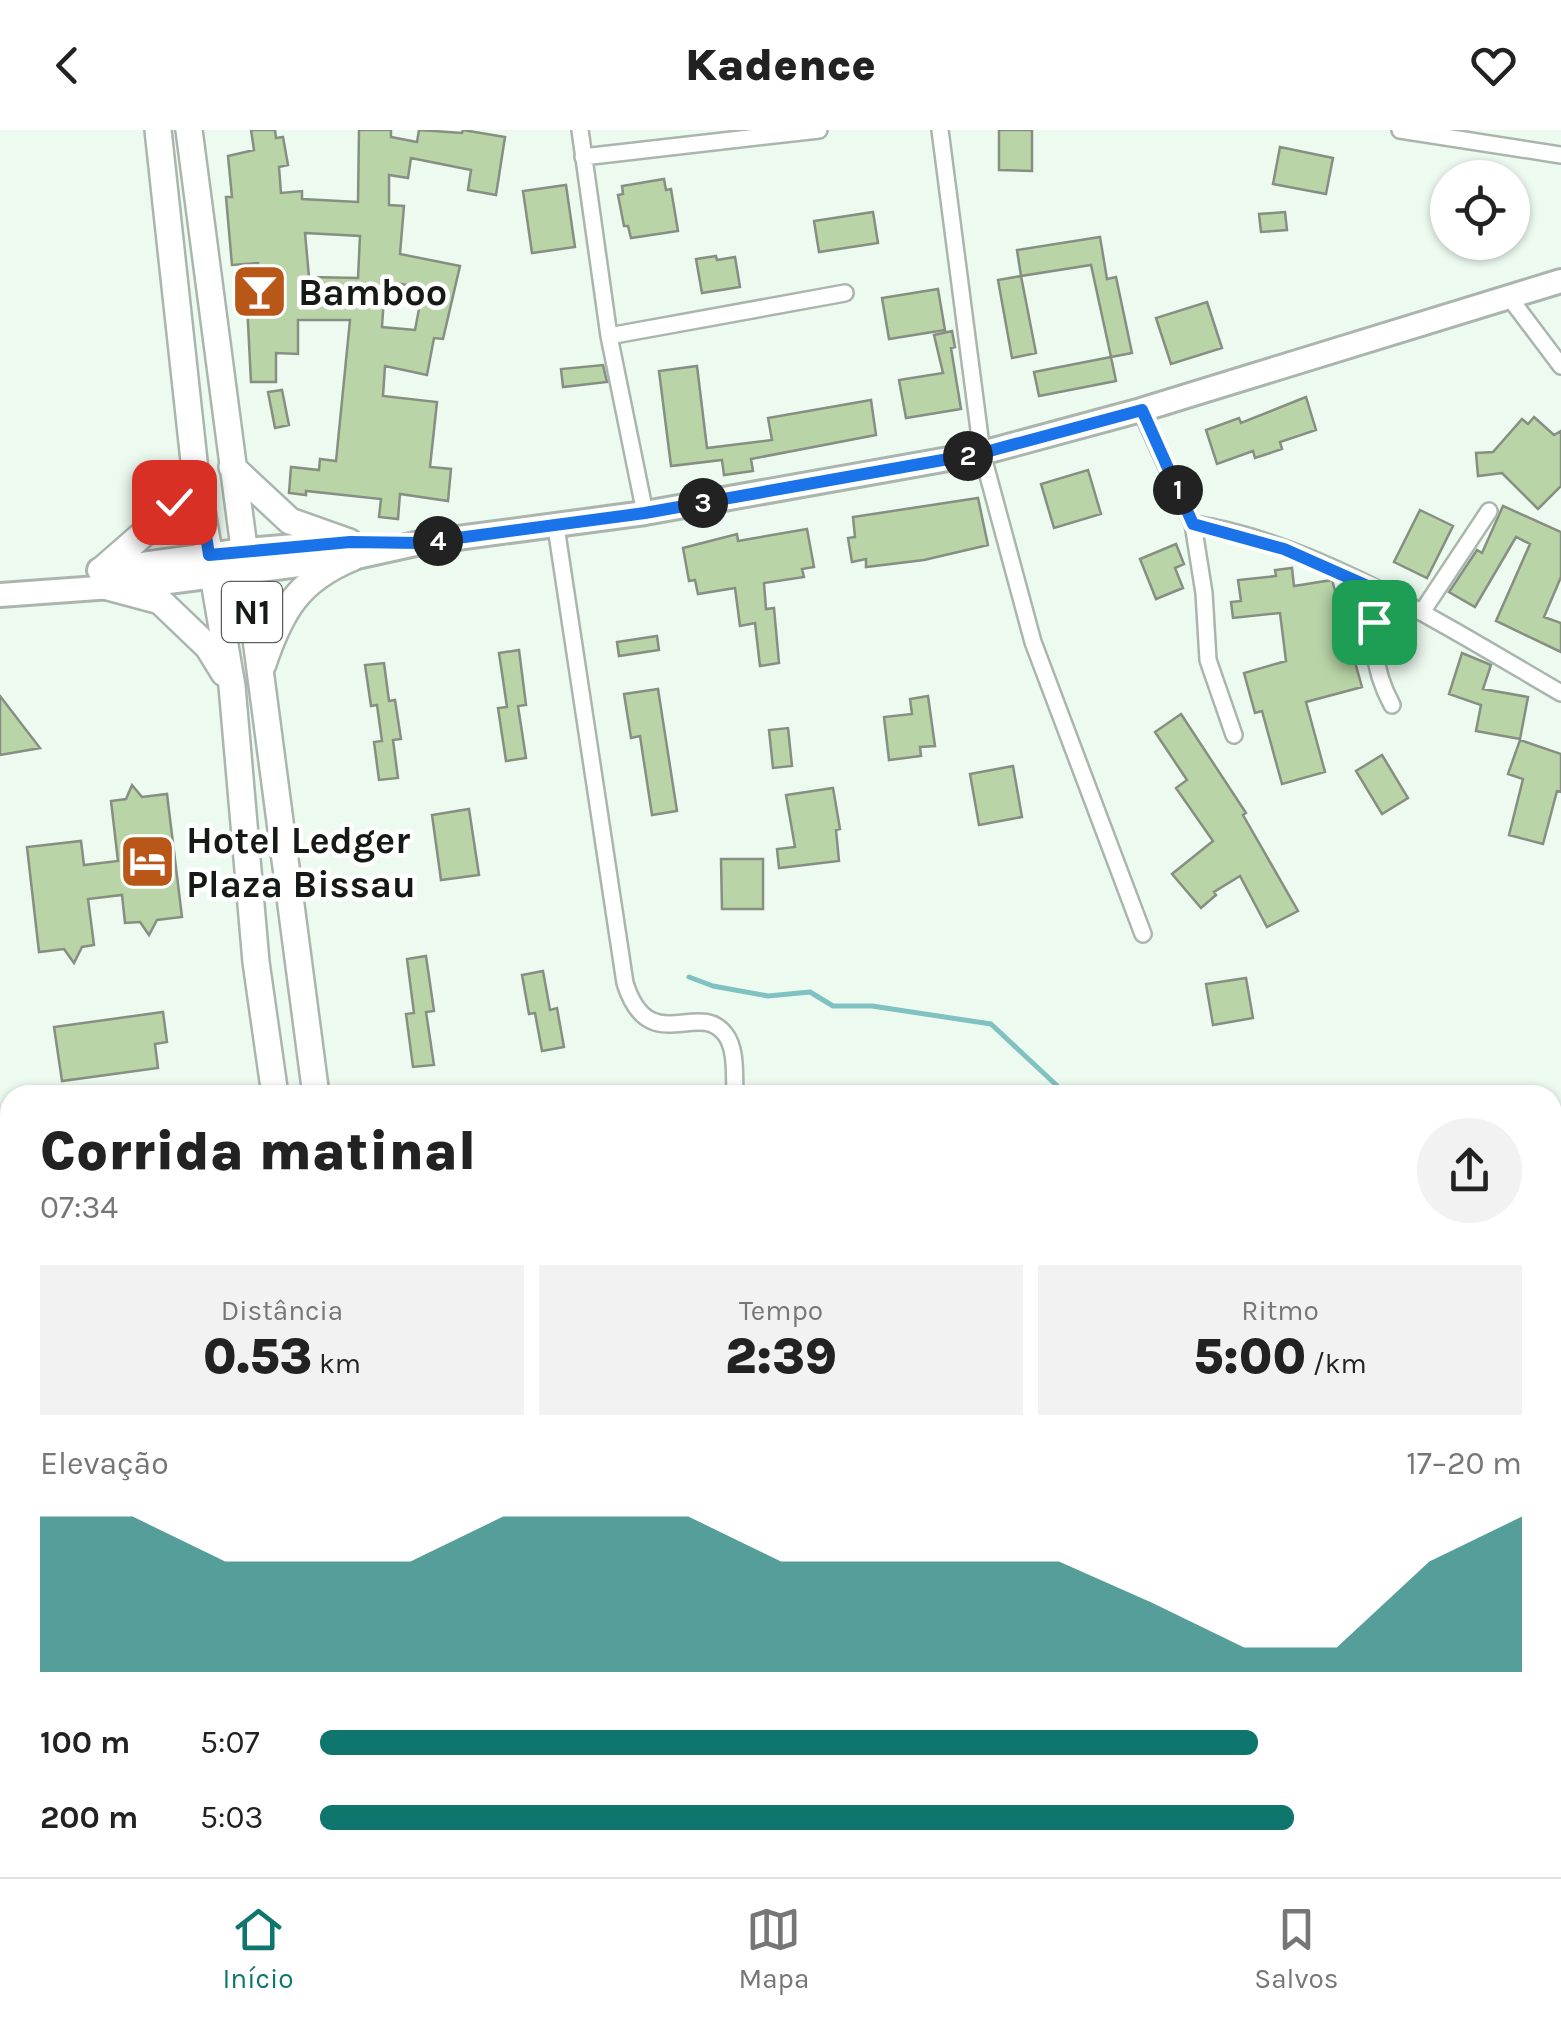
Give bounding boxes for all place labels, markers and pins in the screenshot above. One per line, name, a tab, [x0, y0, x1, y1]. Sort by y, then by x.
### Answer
bar icon: Bamboo	[229, 262, 289, 322]
place label: Bamboo	[298, 270, 447, 315]
pin: 2	[943, 431, 993, 481]
pin	[132, 460, 217, 545]
pin: 1	[1153, 465, 1203, 515]
pin: 3	[678, 478, 728, 528]
pin: 4	[413, 516, 463, 566]
pin	[1332, 580, 1417, 665]
place label: Hotel Ledger Plaza Bissau	[186, 818, 416, 907]
hotel icon: Hotel Ledger Plaza Bissau	[117, 832, 177, 892]

